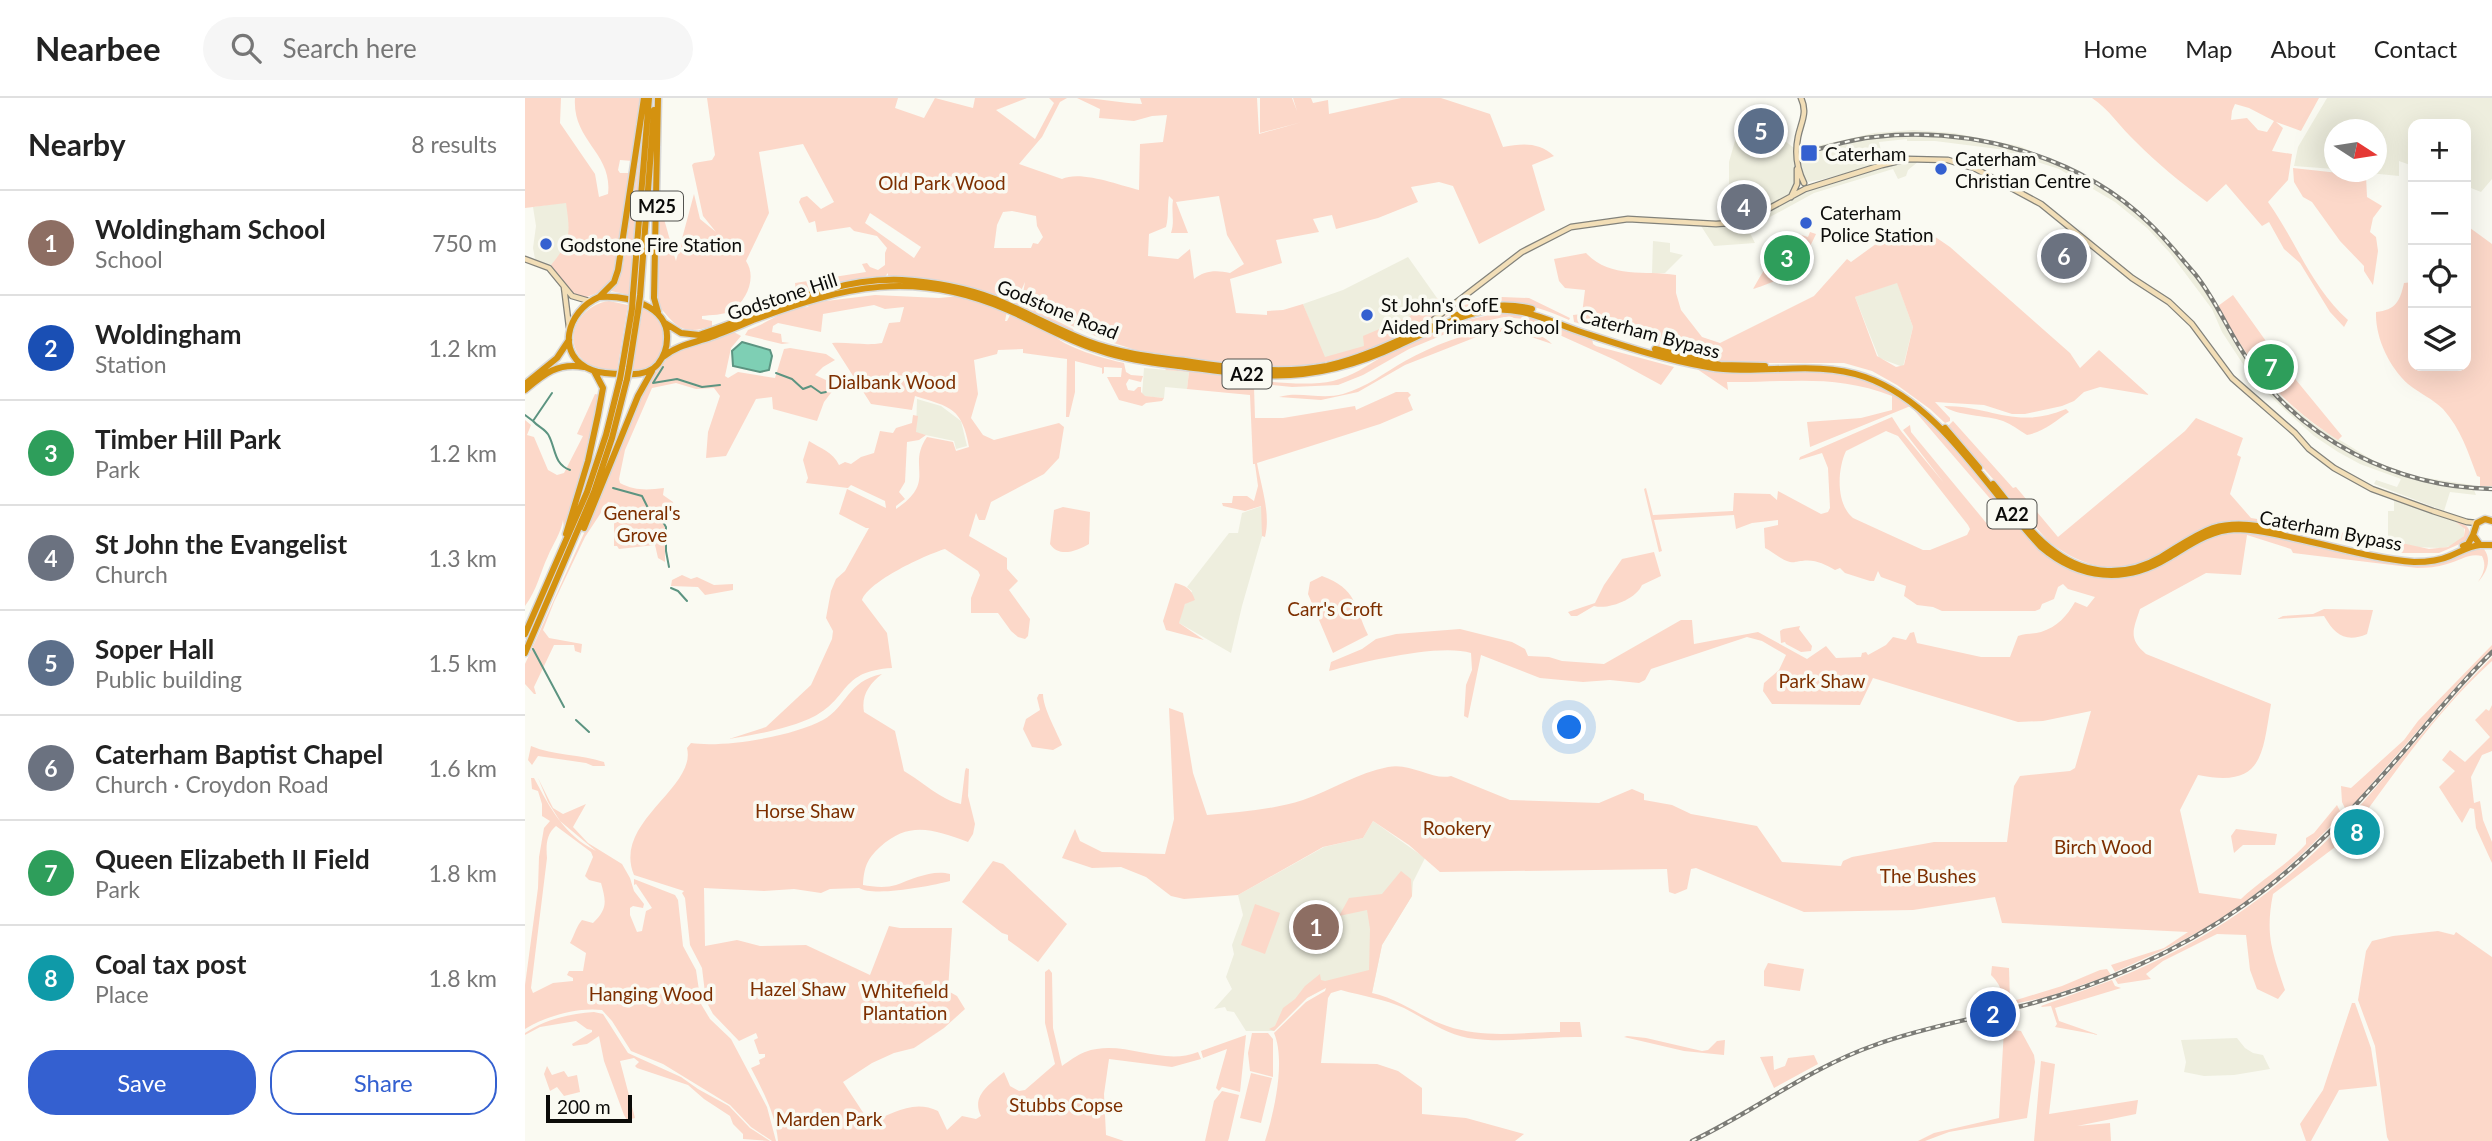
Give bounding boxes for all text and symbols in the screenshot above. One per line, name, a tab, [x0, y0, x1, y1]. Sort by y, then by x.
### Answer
search box	[203, 17, 693, 80]
text: Nearbee	[35, 28, 161, 68]
icon: search	[227, 29, 265, 67]
text: Search here	[283, 32, 417, 64]
text: Home	[2083, 34, 2147, 63]
text: Map	[2185, 34, 2233, 63]
text: About	[2271, 34, 2336, 63]
text: Contact	[2374, 34, 2457, 63]
pin: 5	[1738, 105, 1784, 157]
north arrow	[2324, 119, 2387, 182]
map controls	[2408, 119, 2471, 371]
button: +	[2408, 119, 2471, 182]
text: Nearby	[28, 126, 126, 162]
text: 8 results	[411, 130, 497, 158]
place label: Caterham	[1825, 142, 1906, 165]
marker: Caterham	[1799, 143, 1819, 163]
place label: Caterham Christian Centre	[1955, 147, 2091, 192]
marker: Caterham Christian Centre	[1933, 161, 1949, 177]
park label: Old Park Wood	[878, 171, 1006, 194]
pin: 4	[1721, 181, 1767, 233]
button: −	[2408, 182, 2471, 245]
road number: M25	[631, 192, 683, 220]
place label: Caterham Police Station	[1820, 201, 1934, 246]
text: Woldingham School	[95, 213, 326, 245]
marker: Caterham Police Station	[1798, 215, 1814, 231]
text: 1	[44, 229, 58, 257]
text: 750 m	[432, 229, 497, 257]
pin: 6	[2041, 230, 2087, 282]
pin: 3	[1764, 232, 1810, 284]
place label: Godstone Fire Station	[560, 233, 742, 256]
marker: Godstone Fire Station	[538, 236, 554, 252]
text: School	[95, 245, 163, 273]
button: locate	[2408, 245, 2471, 308]
street label: Godstone Hill	[724, 267, 840, 325]
street label: Godstone Road	[994, 274, 1122, 344]
place label: St John's CofE Aided Primary School	[1381, 293, 1559, 338]
street label: Caterham Bypass	[1577, 303, 1723, 363]
marker: St John's CofE Aided Primary School	[1359, 307, 1375, 323]
button: layers	[2408, 308, 2471, 371]
text: Woldingham	[95, 318, 242, 350]
text: 2	[44, 334, 58, 362]
text: 1.2 km	[428, 334, 497, 362]
pin: 7	[2248, 341, 2294, 393]
text: Station	[95, 350, 167, 378]
road number: A22	[1223, 360, 1271, 388]
park label: Dialbank Wood	[828, 370, 956, 393]
text: Timber Hill Park	[95, 423, 281, 455]
text: 3	[44, 439, 58, 467]
text: 1.2 km	[428, 439, 497, 467]
text: Park	[95, 455, 140, 483]
road number: A22	[1987, 500, 2037, 528]
park label: General's Grove	[603, 501, 681, 546]
street label: Caterham Bypass	[2258, 505, 2404, 555]
text: St John the Evangelist	[95, 528, 347, 560]
text: 4	[44, 544, 58, 572]
text: 1.3 km	[428, 544, 497, 572]
text: Church	[95, 560, 168, 588]
park label: Carr's Croft	[1287, 597, 1383, 620]
text: Soper Hall	[95, 633, 214, 665]
text: 5	[44, 649, 58, 677]
text: 1.5 km	[428, 649, 497, 677]
text: Public building	[95, 665, 242, 693]
park label: Park Shaw	[1778, 669, 1866, 692]
your location	[1552, 710, 1586, 744]
text: Caterham Baptist Chapel	[95, 738, 383, 770]
text: 6	[44, 754, 58, 782]
text: 1.6 km	[428, 754, 497, 782]
text: Church · Croydon Road	[95, 770, 329, 798]
park label: Horse Shaw	[755, 799, 855, 822]
pin: 8	[2334, 806, 2380, 858]
park label: Rookery	[1423, 816, 1492, 839]
park label: Birch Wood	[2054, 835, 2152, 858]
text: Queen Elizabeth II Field	[95, 843, 370, 875]
text: 7	[44, 859, 58, 887]
text: 1.8 km	[428, 859, 497, 887]
park label: The Bushes	[1880, 864, 1976, 887]
text: Park	[95, 875, 140, 903]
pin: 1	[1293, 901, 1339, 953]
text: Coal tax post	[95, 948, 246, 980]
text: 8	[44, 964, 58, 992]
text: 1.8 km	[428, 964, 497, 992]
park label: Hazel Shaw	[750, 977, 846, 1000]
park label: Whitefield Plantation	[861, 979, 949, 1024]
text: Place	[95, 980, 149, 1008]
park label: Hanging Wood	[589, 982, 713, 1005]
pin: 2	[1970, 988, 2016, 1040]
button: Save	[28, 1050, 256, 1115]
button: Share	[270, 1050, 497, 1115]
scale bar	[546, 1092, 632, 1124]
park label: Stubbs Copse	[1009, 1093, 1123, 1116]
text: 200 m	[557, 1095, 611, 1118]
park label: Marden Park	[776, 1107, 883, 1130]

